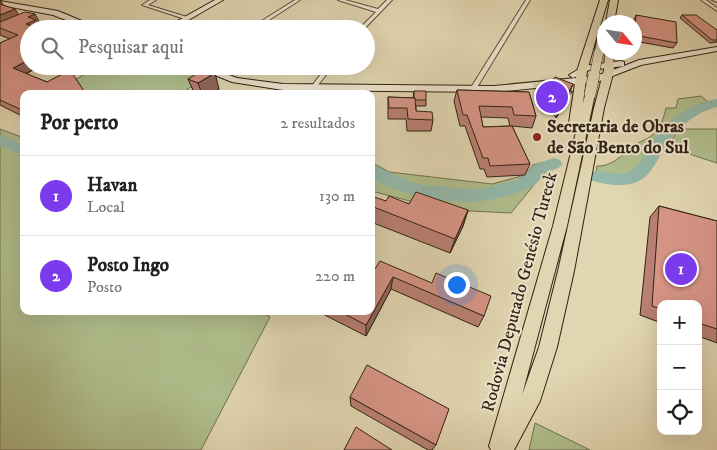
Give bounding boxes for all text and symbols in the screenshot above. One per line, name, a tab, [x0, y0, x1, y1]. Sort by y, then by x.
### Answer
north arrow	[597, 15, 642, 60]
search box	[20, 20, 375, 75]
icon: search	[38, 34, 66, 62]
text: Pesquisar aqui	[78, 36, 184, 59]
pin: 2	[536, 78, 568, 116]
text: Por perto	[40, 110, 118, 136]
text: 2 resultados	[280, 113, 355, 133]
place label: Secretaria de Obras de São Bento do Sul	[547, 116, 689, 159]
marker: Secretaria de Obras de São Bento do Sul	[531, 131, 543, 143]
street label: Rodovia Deputado Genésio Tureck	[477, 169, 563, 415]
text: Havan	[87, 174, 137, 197]
text: 1	[53, 186, 59, 206]
text: 130 m	[319, 186, 355, 206]
text: Local	[87, 197, 125, 217]
pin: 1	[665, 250, 697, 288]
text: Posto Ingo	[87, 254, 169, 277]
text: 2	[52, 266, 60, 286]
text: 220 m	[315, 266, 355, 286]
your location	[444, 272, 470, 298]
text: Posto	[87, 277, 122, 297]
map controls	[657, 300, 702, 435]
button: +	[657, 300, 702, 345]
button: −	[657, 345, 702, 390]
button: locate	[657, 390, 702, 435]

